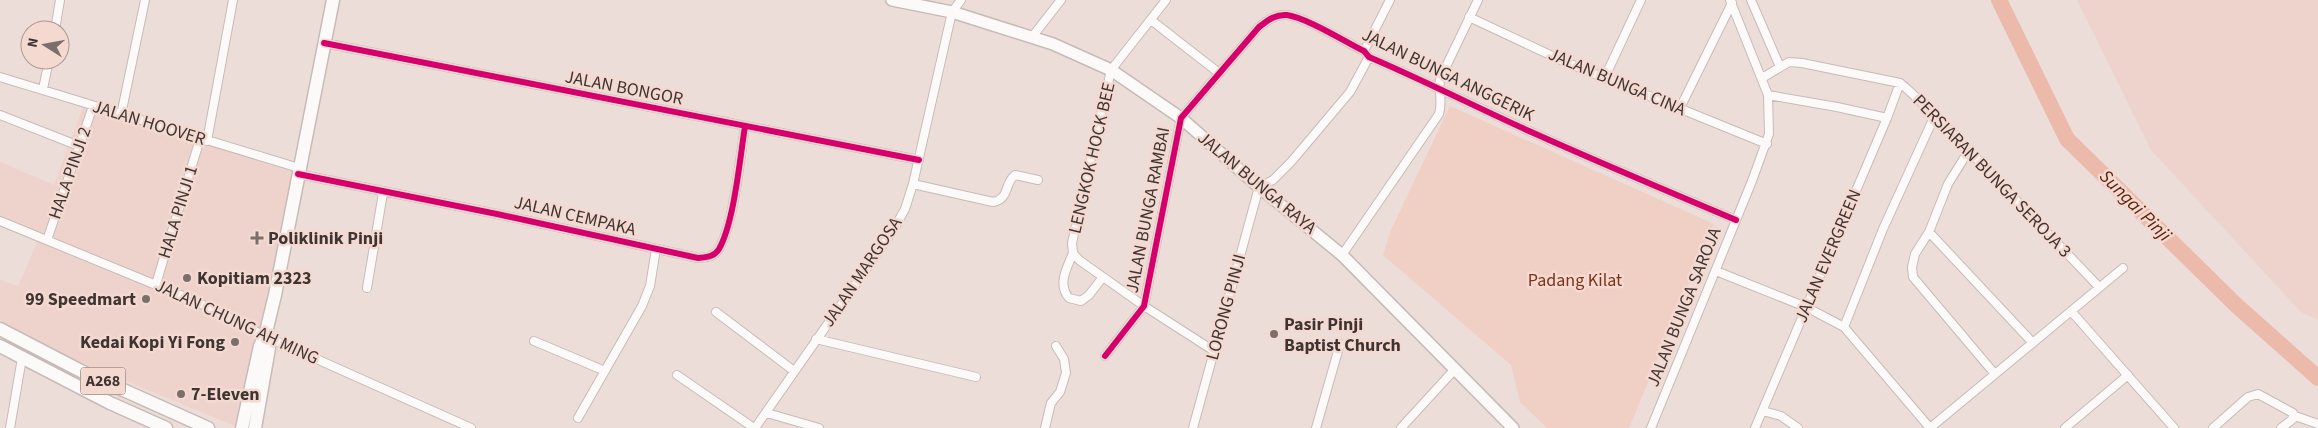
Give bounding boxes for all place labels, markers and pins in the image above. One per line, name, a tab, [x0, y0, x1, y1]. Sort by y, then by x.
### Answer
place label: Poliklinik Pinji	[268, 226, 383, 251]
marker: Poliklinik Pinji	[250, 231, 264, 245]
place label: Kopitiam 2323	[197, 266, 311, 291]
marker: Kopitiam 2323	[181, 272, 193, 284]
place label: 99 Speedmart	[25, 287, 136, 312]
marker: 99 Speedmart	[140, 293, 152, 305]
place label: Pasir Pinji Baptist Church	[1284, 312, 1401, 358]
marker: Pasir Pinji Baptist Church	[1268, 328, 1280, 340]
place label: Kedai Kopi Yi Fong	[80, 330, 225, 355]
marker: Kedai Kopi Yi Fong	[229, 336, 241, 348]
place label: 7-Eleven	[191, 382, 260, 407]
marker: 7-Eleven	[175, 388, 187, 400]

